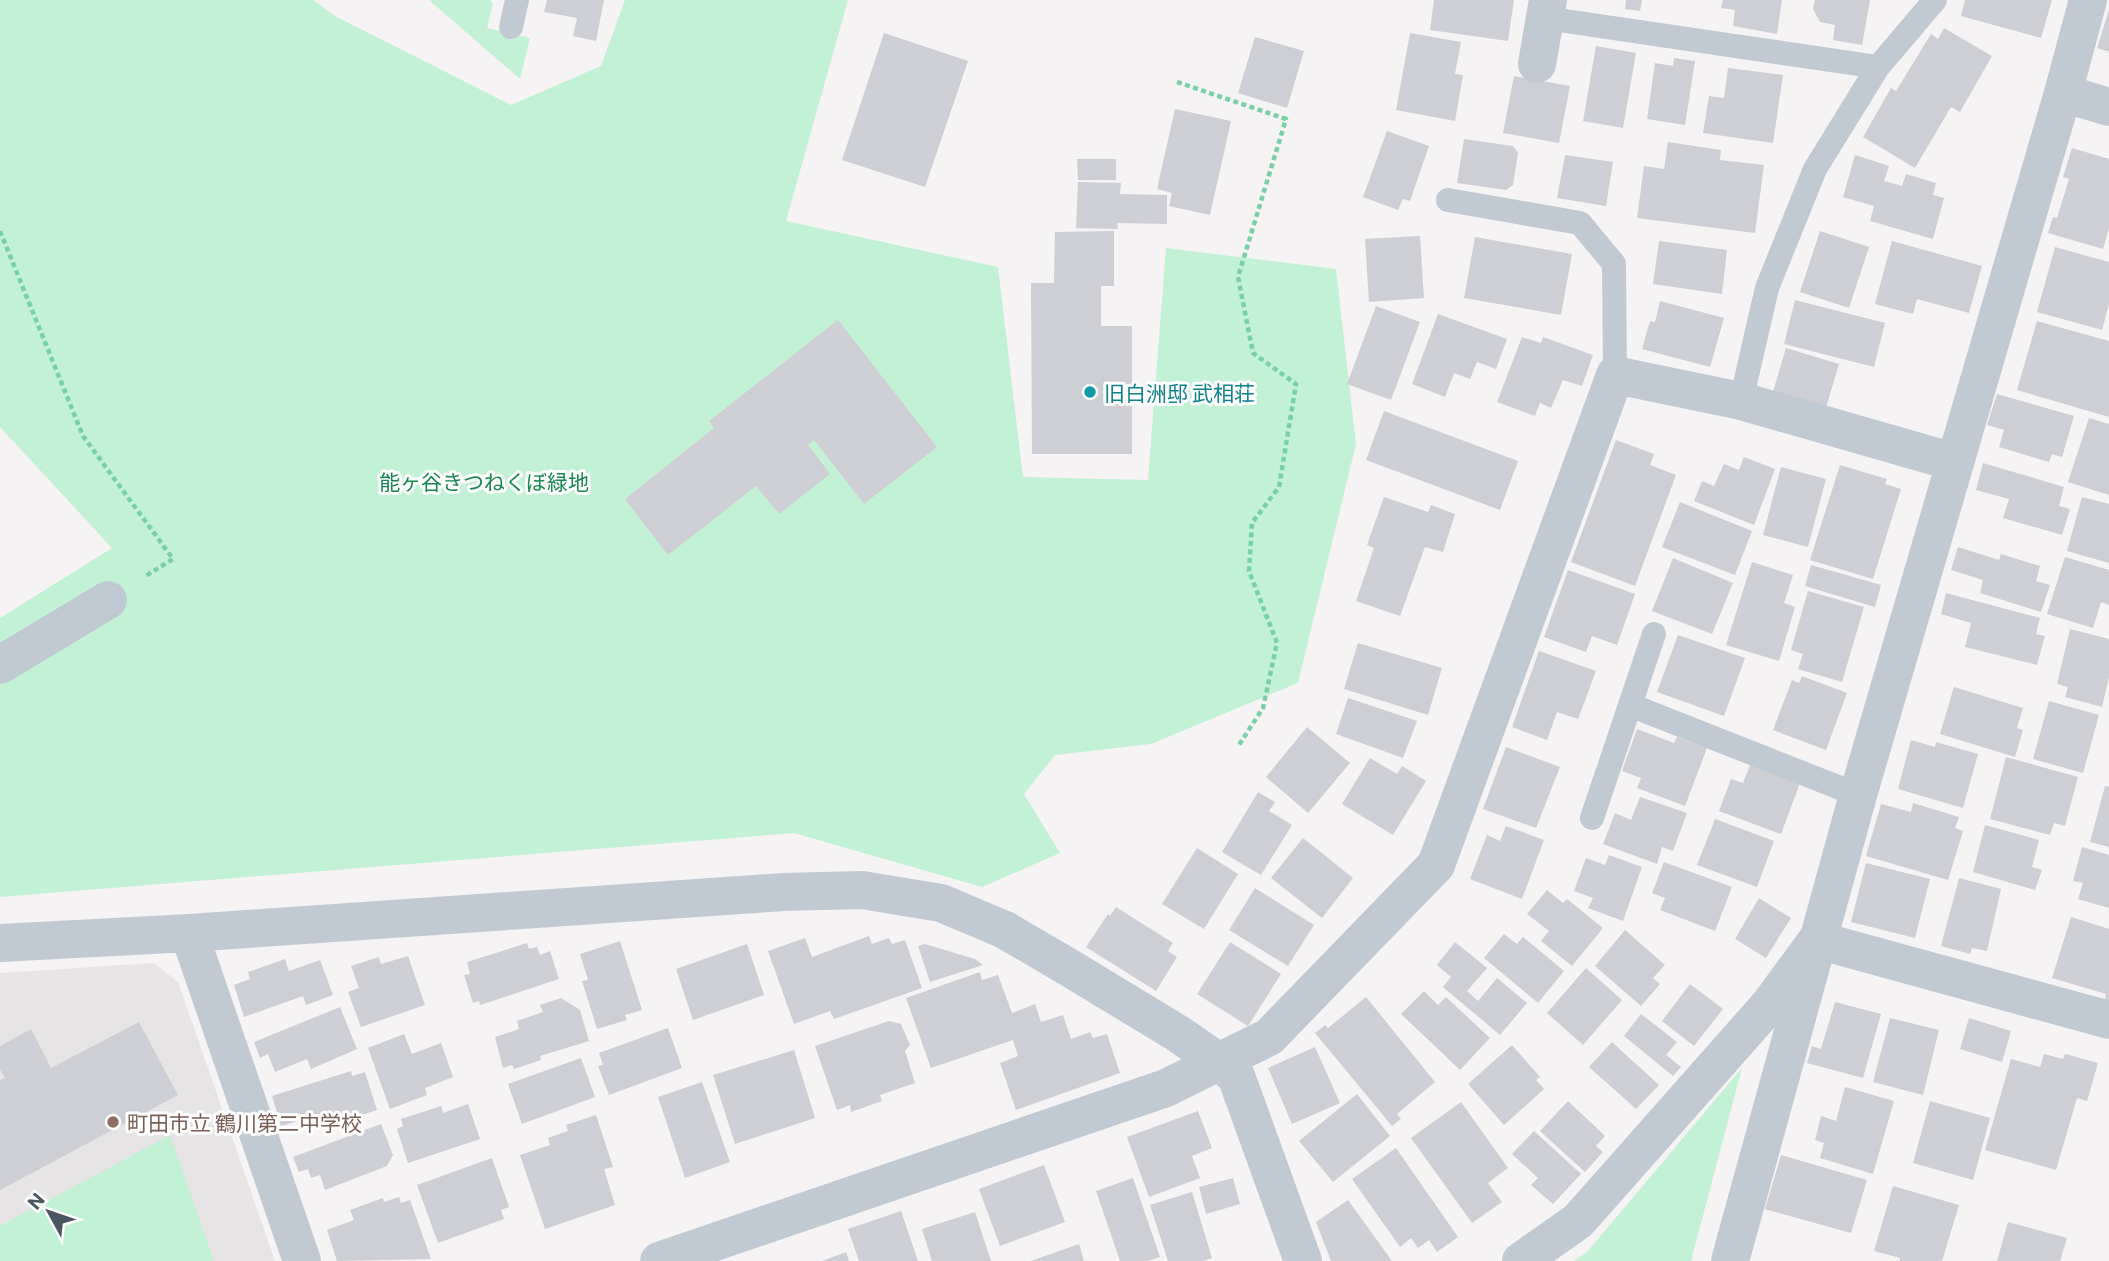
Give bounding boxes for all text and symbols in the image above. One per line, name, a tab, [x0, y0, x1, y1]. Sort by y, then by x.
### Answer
place label: 旧白洲邸 武相荘	[1104, 380, 1255, 405]
marker: 旧白洲邸 武相荘	[1082, 384, 1098, 400]
park label: 能ヶ谷きつねくぼ緑地	[379, 469, 589, 494]
place label: 町田市立 鶴川第二中学校	[127, 1110, 362, 1135]
marker: 町田市立 鶴川第二中学校	[105, 1114, 121, 1130]
north arrow	[14, 1177, 84, 1247]
text: N	[22, 1188, 49, 1214]

